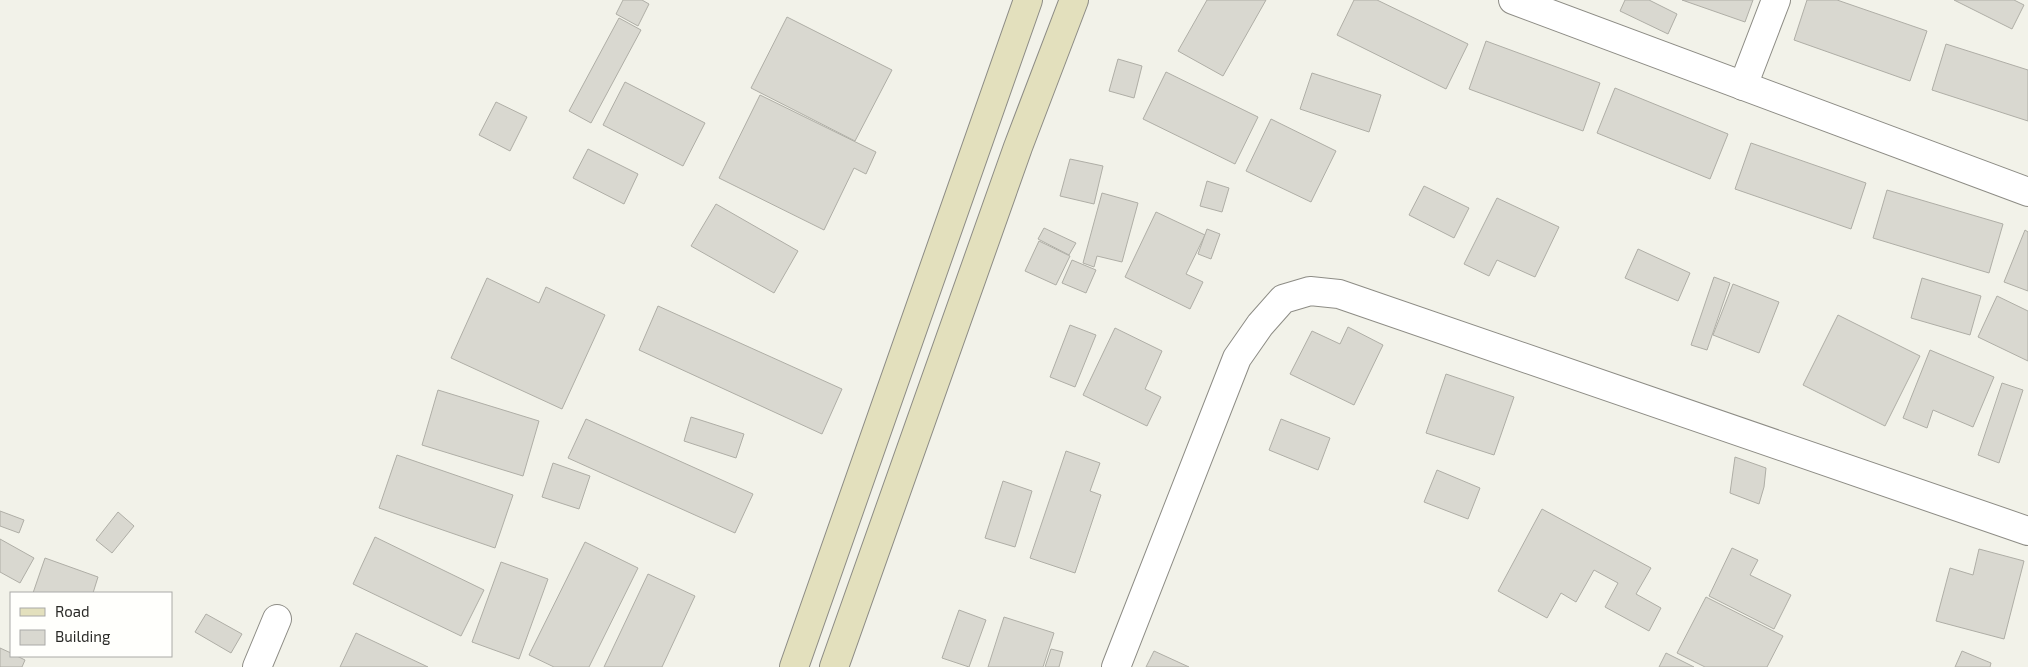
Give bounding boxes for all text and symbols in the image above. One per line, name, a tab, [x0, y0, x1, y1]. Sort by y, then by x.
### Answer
legend	[10, 592, 172, 657]
text: Road	[55, 602, 90, 620]
text: Building	[55, 627, 111, 645]

